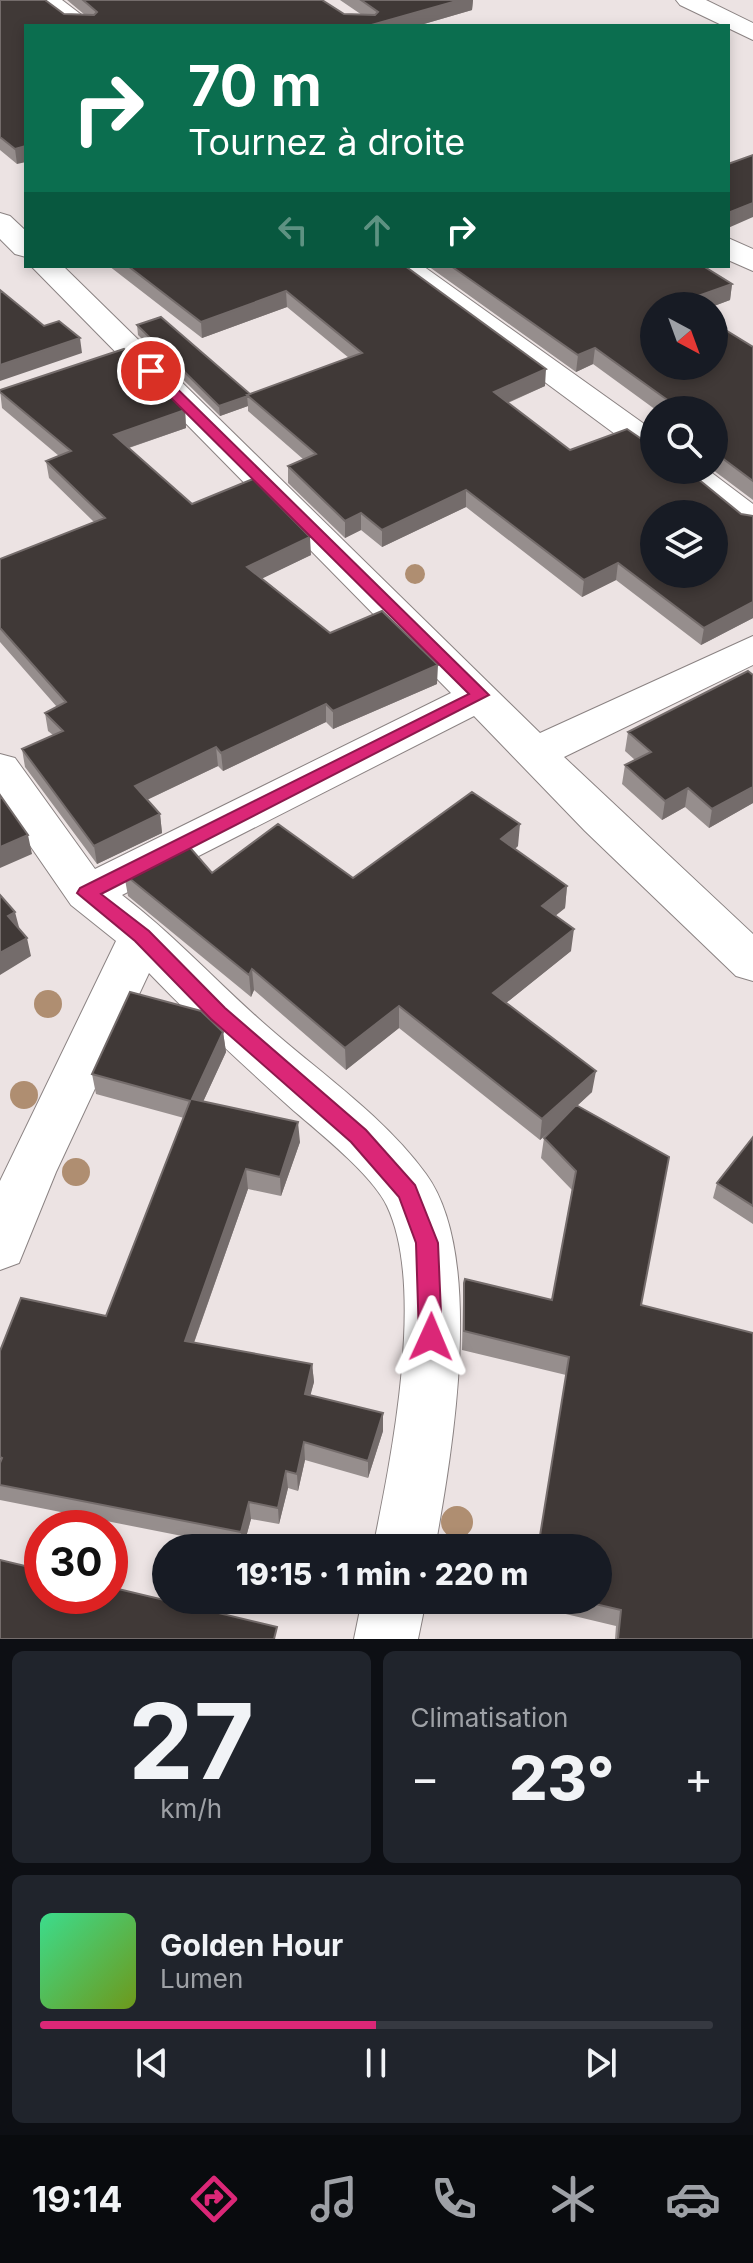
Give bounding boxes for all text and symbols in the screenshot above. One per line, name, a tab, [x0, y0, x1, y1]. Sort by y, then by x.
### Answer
text: 70 m	[188, 52, 322, 120]
icon: right	[56, 56, 160, 160]
text: Tournez à droite	[188, 120, 465, 164]
icon: left	[271, 208, 315, 252]
icon: ahead	[355, 208, 399, 252]
icon: right	[439, 208, 483, 252]
north arrow	[640, 292, 728, 380]
map controls	[640, 292, 728, 588]
pin	[117, 337, 185, 405]
icon: arrive	[129, 349, 173, 393]
button: search	[640, 396, 728, 484]
button: layers	[640, 500, 728, 588]
position arrow	[389, 1295, 473, 1379]
speed limit sign: 30	[24, 1510, 128, 1614]
text: 19:15 · 1 min · 220 m	[236, 1556, 528, 1592]
text: 27	[128, 1678, 254, 1804]
text: Climatisation	[411, 1702, 568, 1733]
text: 23°	[509, 1742, 614, 1814]
text: −	[411, 1751, 440, 1805]
text: +	[684, 1751, 713, 1805]
text: km/h	[160, 1793, 222, 1824]
text: Golden Hour	[160, 1927, 343, 1963]
text: Lumen	[160, 1963, 243, 1994]
icon: previous	[130, 2041, 174, 2085]
icon: pause	[354, 2041, 398, 2085]
icon: next	[579, 2041, 623, 2085]
icon: directions	[186, 2171, 242, 2227]
icon: music	[306, 2171, 362, 2227]
icon: phone	[426, 2171, 482, 2227]
icon: climate	[545, 2171, 601, 2227]
icon: car	[665, 2171, 721, 2227]
text: 19:14	[32, 2177, 123, 2221]

